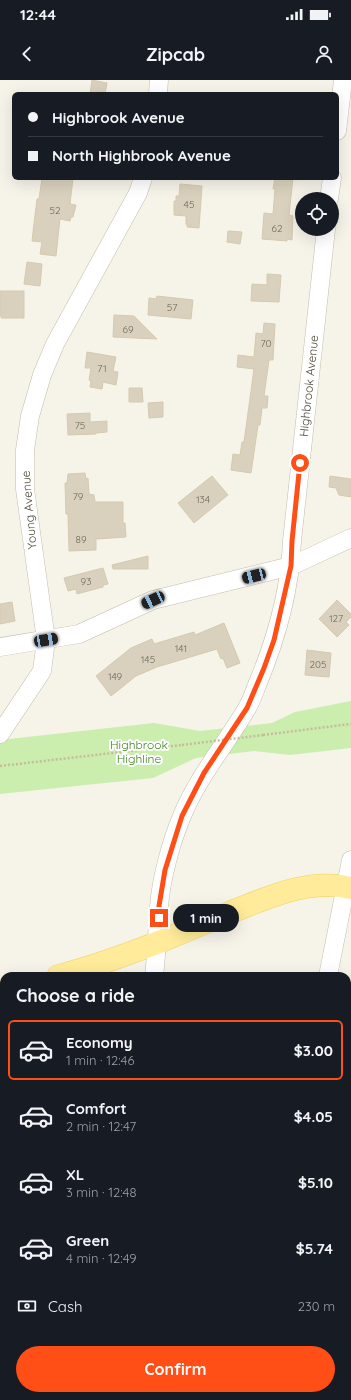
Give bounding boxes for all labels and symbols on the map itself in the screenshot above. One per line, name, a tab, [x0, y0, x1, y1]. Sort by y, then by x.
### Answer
house number: 45	[184, 198, 194, 211]
house number: 52	[50, 204, 61, 217]
house number: 62	[272, 222, 283, 235]
house number: 57	[167, 301, 177, 314]
house number: 69	[123, 323, 134, 336]
street label: Highbrook Avenue	[296, 334, 321, 438]
house number: 70	[260, 337, 272, 350]
house number: 71	[97, 362, 107, 375]
house number: 75	[75, 419, 85, 432]
route start	[291, 454, 309, 472]
street label: Young Avenue	[18, 470, 39, 550]
house number: 79	[73, 490, 84, 503]
house number: 134	[196, 493, 210, 506]
house number: 89	[76, 533, 87, 546]
car	[241, 567, 267, 585]
house number: 93	[81, 575, 91, 588]
car	[140, 589, 166, 611]
house number: 127	[329, 612, 343, 625]
car	[33, 632, 59, 648]
house number: 141	[175, 642, 187, 655]
house number: 145	[141, 653, 155, 666]
house number: 205	[310, 658, 326, 671]
house number: 149	[108, 670, 123, 683]
park label: Highbrook Highline	[110, 737, 168, 766]
callout: 1 min	[173, 904, 239, 932]
route end	[150, 909, 168, 927]

